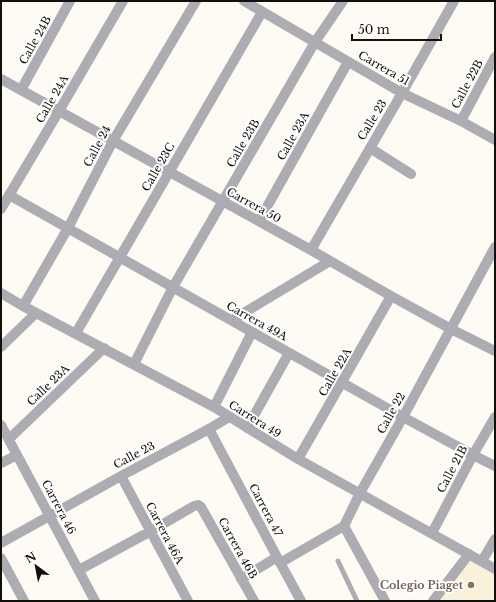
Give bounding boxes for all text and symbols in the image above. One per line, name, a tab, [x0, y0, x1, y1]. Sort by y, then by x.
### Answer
street label: Calle 24B	[16, 13, 54, 67]
scale bar	[352, 16, 441, 42]
text: 50 m	[358, 22, 390, 37]
street label: Carrera 51	[356, 48, 412, 88]
street label: Calle 22B	[448, 57, 486, 111]
street label: Calle 24A	[33, 72, 72, 126]
street label: Calle 23	[354, 97, 390, 143]
street label: Calle 23A	[274, 109, 312, 163]
street label: Calle 23B	[224, 116, 262, 170]
street label: Calle 24	[80, 123, 114, 169]
street label: Calle 23C	[138, 140, 178, 194]
street label: Carrera 50	[224, 184, 284, 226]
street label: Carrera 49A	[224, 298, 290, 344]
street label: Calle 22A	[316, 345, 355, 399]
street label: Calle 23A	[24, 361, 72, 409]
street label: Calle 22	[374, 390, 408, 436]
street label: Carrera 49	[226, 397, 284, 441]
street label: Calle 23	[111, 438, 157, 472]
street label: Calle 21B	[434, 443, 470, 495]
street label: Carrera 46	[39, 477, 79, 537]
street label: Carrera 47	[246, 481, 286, 539]
street label: Carrera 46A	[143, 500, 187, 567]
street label: Carrera 46B	[215, 515, 261, 581]
north arrow	[16, 546, 56, 586]
text: N	[23, 548, 39, 566]
place label: Colegio Piaget	[380, 578, 464, 592]
marker: Colegio Piaget	[466, 580, 476, 590]

